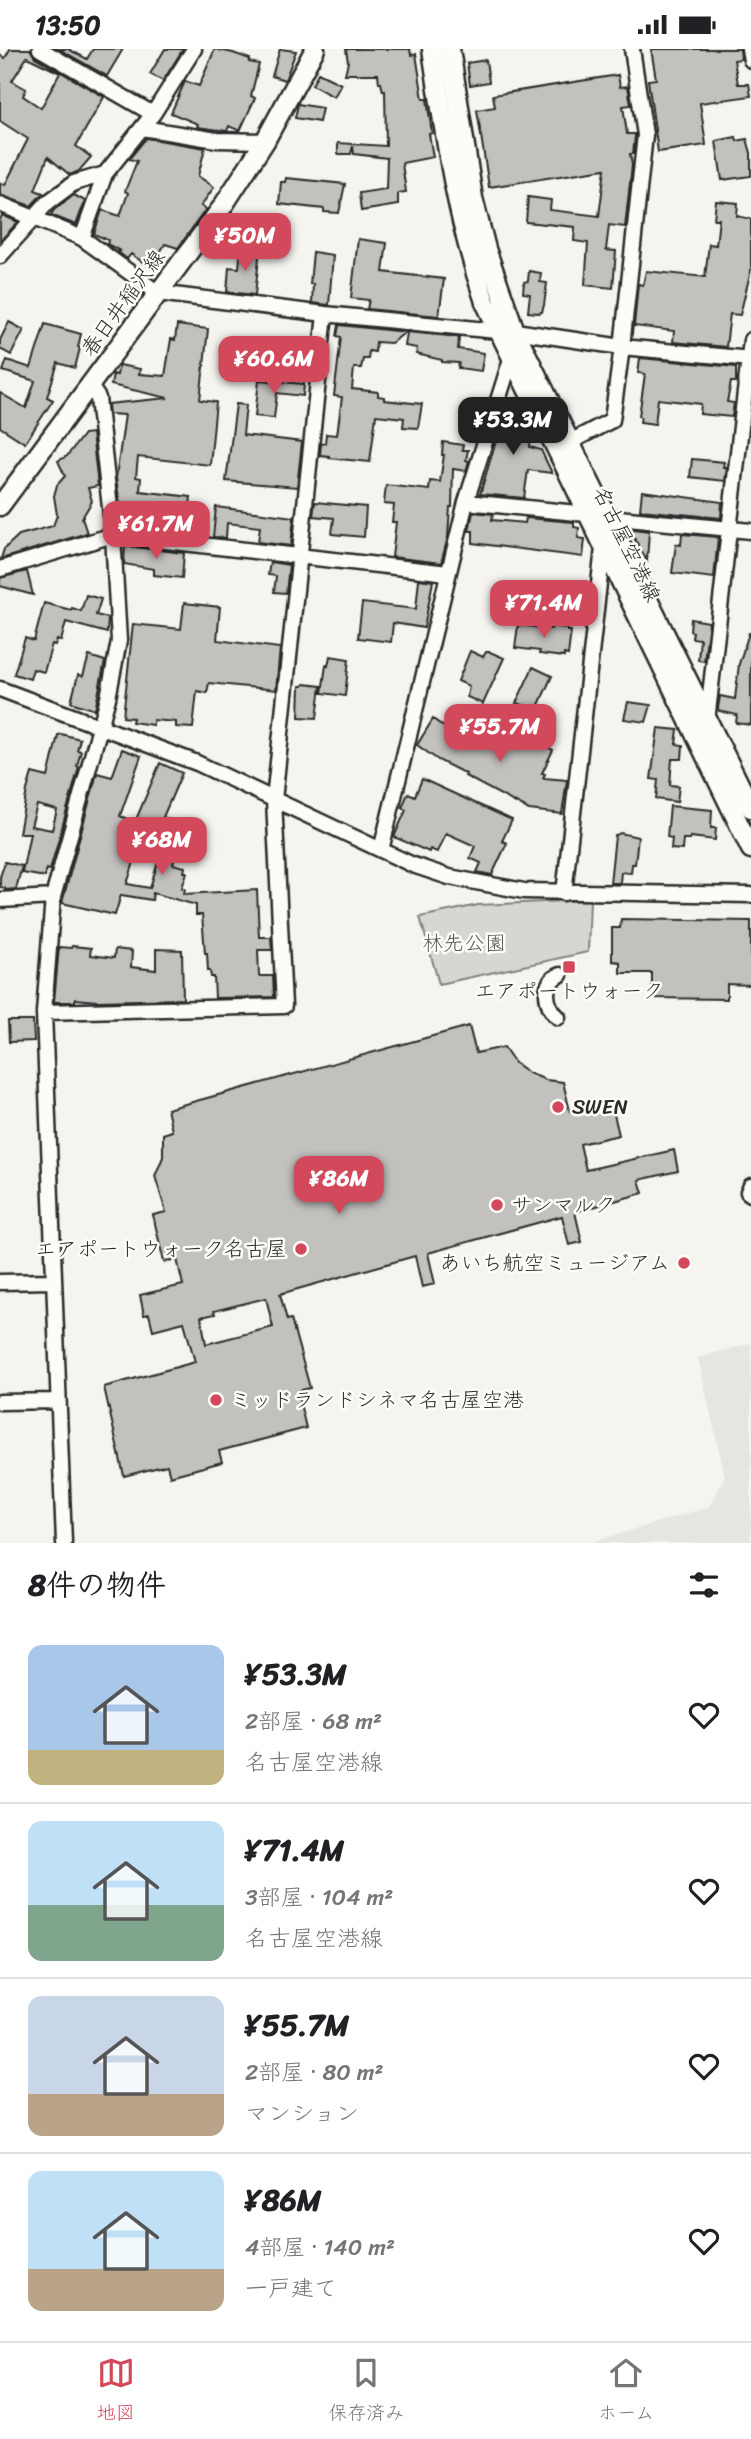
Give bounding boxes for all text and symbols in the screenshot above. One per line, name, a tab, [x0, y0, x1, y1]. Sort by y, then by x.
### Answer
text: 13:50	[35, 2, 101, 48]
pin: ¥50M	[204, 213, 286, 273]
text: ¥50M	[215, 215, 275, 256]
street label: 春日井稲沢線	[71, 241, 175, 365]
pin: ¥60.6M	[217, 337, 331, 396]
text: ¥60.6M	[234, 338, 314, 379]
pin: ¥53.3M	[456, 397, 570, 457]
text: ¥53.3M	[474, 399, 552, 440]
street label: 名古屋空港線	[582, 479, 672, 609]
pin: ¥61.7M	[99, 501, 213, 561]
text: ¥61.7M	[119, 503, 193, 544]
pin: ¥71.4M	[487, 581, 601, 640]
text: ¥71.4M	[506, 582, 582, 623]
pin: ¥55.7M	[443, 705, 557, 764]
text: ¥55.7M	[460, 706, 540, 747]
pin: ¥68M	[121, 817, 203, 877]
text: ¥68M	[133, 819, 191, 860]
park label: 林先公園	[422, 924, 506, 962]
marker: エアポートウォーク	[561, 959, 577, 975]
place label: エアポートウォーク	[475, 972, 664, 1010]
place label: SWEN	[572, 1088, 628, 1126]
marker: SWEN	[550, 1099, 566, 1115]
pin: ¥86M	[298, 1157, 380, 1216]
text: ¥86M	[310, 1158, 368, 1199]
place label: サンマルク	[511, 1186, 616, 1224]
marker: サンマルク	[489, 1197, 505, 1213]
place label: エアポートウォーク名古屋	[35, 1230, 287, 1268]
marker: エアポートウォーク名古屋	[293, 1241, 309, 1257]
place label: あいち航空ミュージアム	[439, 1244, 670, 1282]
marker: あいち航空ミュージアム	[676, 1255, 692, 1271]
place label: ミッドランドシネマ名古屋空港	[230, 1381, 524, 1419]
marker: ミッドランドシネマ名古屋空港	[208, 1392, 224, 1408]
text: 8件の物件	[28, 1558, 166, 1612]
icon: filters	[685, 1566, 723, 1604]
text: ¥53.3M	[245, 1647, 346, 1701]
icon: home	[84, 1673, 168, 1757]
icon: heart	[685, 1696, 723, 1734]
text: 2部屋 · 68 m²	[245, 1701, 382, 1742]
text: 名古屋空港線	[245, 1742, 383, 1783]
text: ¥71.4M	[245, 1823, 344, 1877]
icon: home	[84, 1849, 168, 1933]
icon: heart	[685, 1872, 723, 1910]
text: 3部屋 · 104 m²	[245, 1877, 393, 1918]
text: 名古屋空港線	[245, 1918, 383, 1959]
text: ¥55.7M	[245, 1998, 349, 2052]
icon: home	[84, 2024, 168, 2108]
icon: heart	[685, 2047, 723, 2085]
text: 2部屋 · 80 m²	[245, 2052, 383, 2093]
text: マンション	[245, 2093, 359, 2134]
text: ¥86M	[245, 2173, 321, 2227]
icon: home	[84, 2199, 168, 2283]
icon: heart	[685, 2222, 723, 2260]
text: 4部屋 · 140 m²	[245, 2227, 395, 2268]
text: 一戸建て	[245, 2268, 337, 2309]
tab: 地図	[97, 2354, 135, 2429]
tab: 保存済み	[328, 2354, 404, 2429]
tab: ホーム	[598, 2354, 654, 2429]

